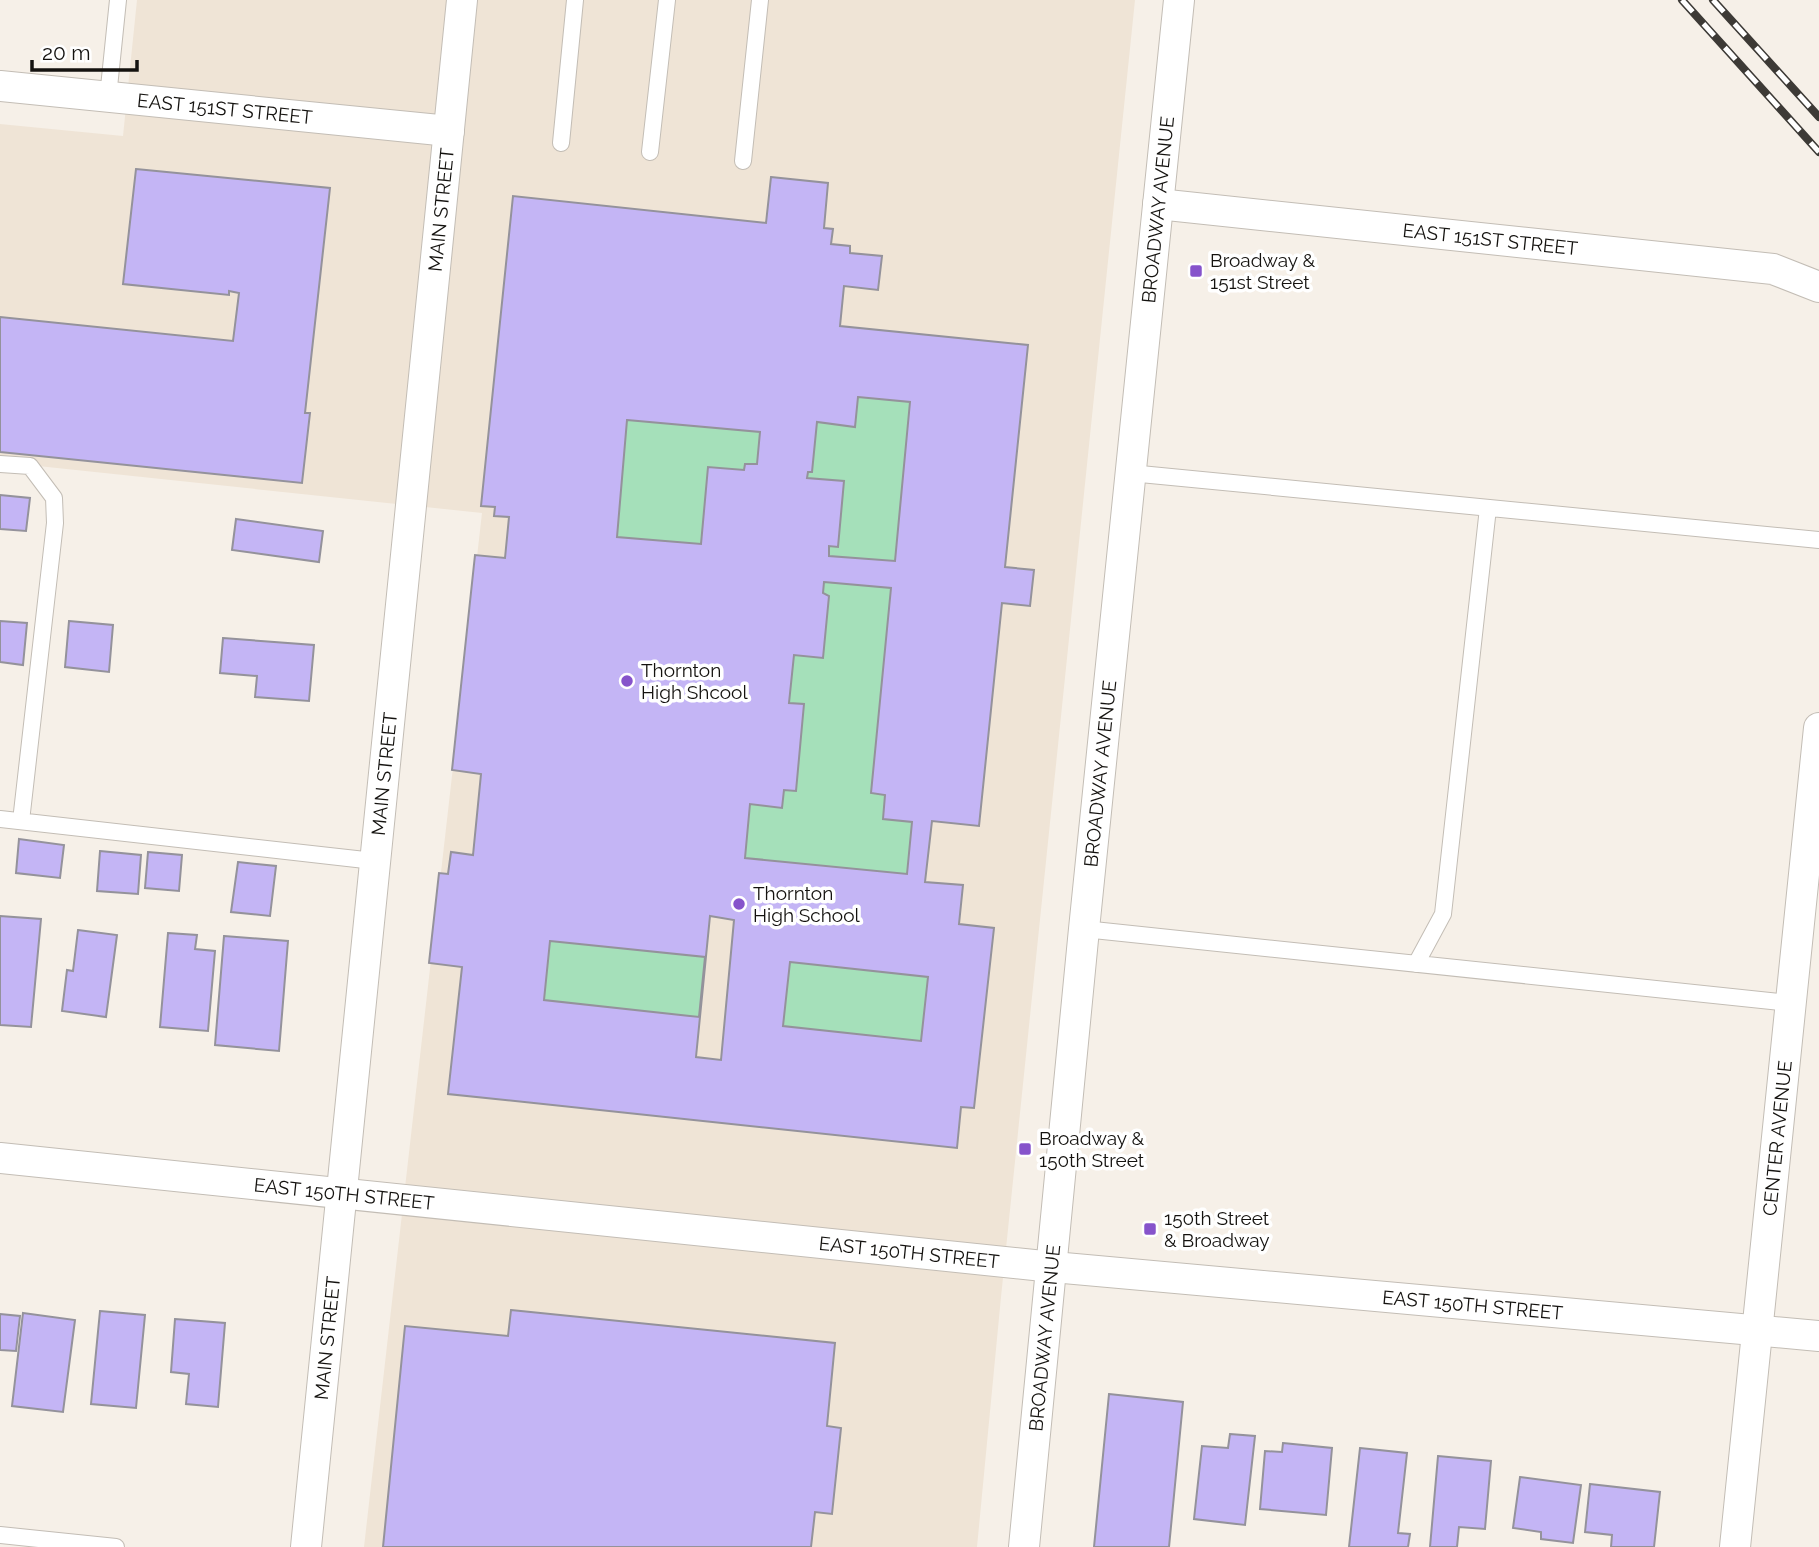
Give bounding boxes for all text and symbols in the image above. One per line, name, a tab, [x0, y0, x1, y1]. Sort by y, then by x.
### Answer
scale bar	[32, 28, 136, 72]
text: 20 m	[42, 40, 90, 65]
street label: EAST 151ST STREET	[136, 89, 314, 128]
street label: BROADWAY AVENUE	[1137, 115, 1178, 304]
street label: MAIN STREET	[424, 147, 458, 273]
street label: EAST 151ST STREET	[1401, 219, 1579, 259]
place label: Broadway & 151st Street	[1210, 249, 1315, 293]
marker: Broadway & 151st Street	[1188, 263, 1204, 279]
place label: Thornton High Shcool	[641, 659, 748, 703]
marker: Thornton High Shcool	[619, 673, 635, 689]
street label: BROADWAY AVENUE	[1079, 679, 1120, 868]
street label: MAIN STREET	[367, 711, 401, 837]
place label: Thornton High School	[753, 882, 860, 926]
marker: Thornton High School	[731, 896, 747, 912]
street label: CENTER AVENUE	[1758, 1059, 1796, 1217]
place label: Broadway & 150th Street	[1039, 1127, 1145, 1171]
marker: Broadway & 150th Street	[1017, 1141, 1033, 1157]
street label: EAST 150TH STREET	[253, 1173, 436, 1214]
place label: 150th Street & Broadway	[1164, 1207, 1270, 1251]
marker: 150th Street & Broadway	[1142, 1221, 1158, 1237]
street label: EAST 150TH STREET	[818, 1232, 1001, 1272]
street label: BROADWAY AVENUE	[1024, 1243, 1064, 1432]
street label: MAIN STREET	[310, 1275, 344, 1401]
street label: EAST 150TH STREET	[1381, 1286, 1564, 1324]

